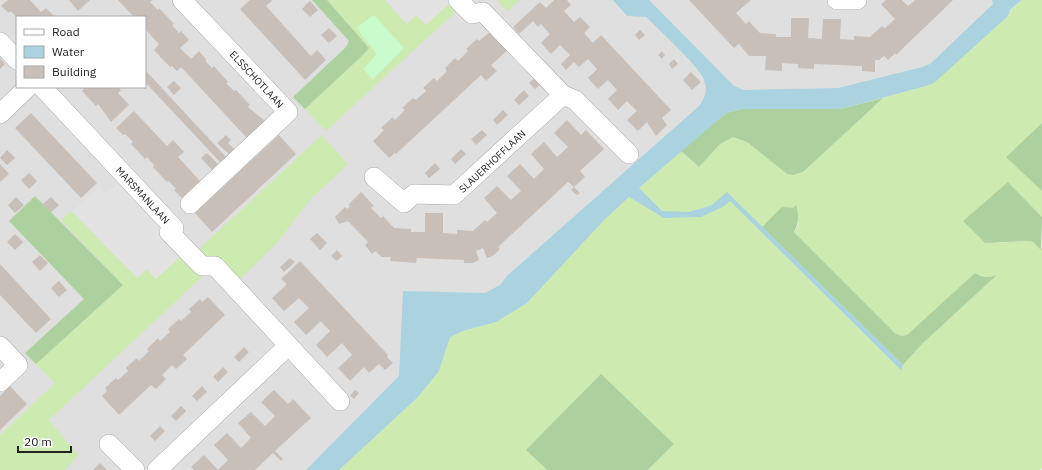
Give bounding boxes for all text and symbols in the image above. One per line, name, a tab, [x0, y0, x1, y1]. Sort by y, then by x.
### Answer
legend	[16, 16, 146, 88]
text: Road	[52, 24, 80, 39]
text: Water	[52, 44, 85, 59]
street label: ELSSCHOTLAAN	[227, 48, 286, 111]
text: Building	[52, 64, 97, 79]
street label: SLAUERHOFFLAAN	[456, 127, 529, 196]
street label: MARSMANLAAN	[113, 164, 172, 227]
scale bar	[18, 428, 71, 454]
text: 20 m	[24, 434, 52, 449]

